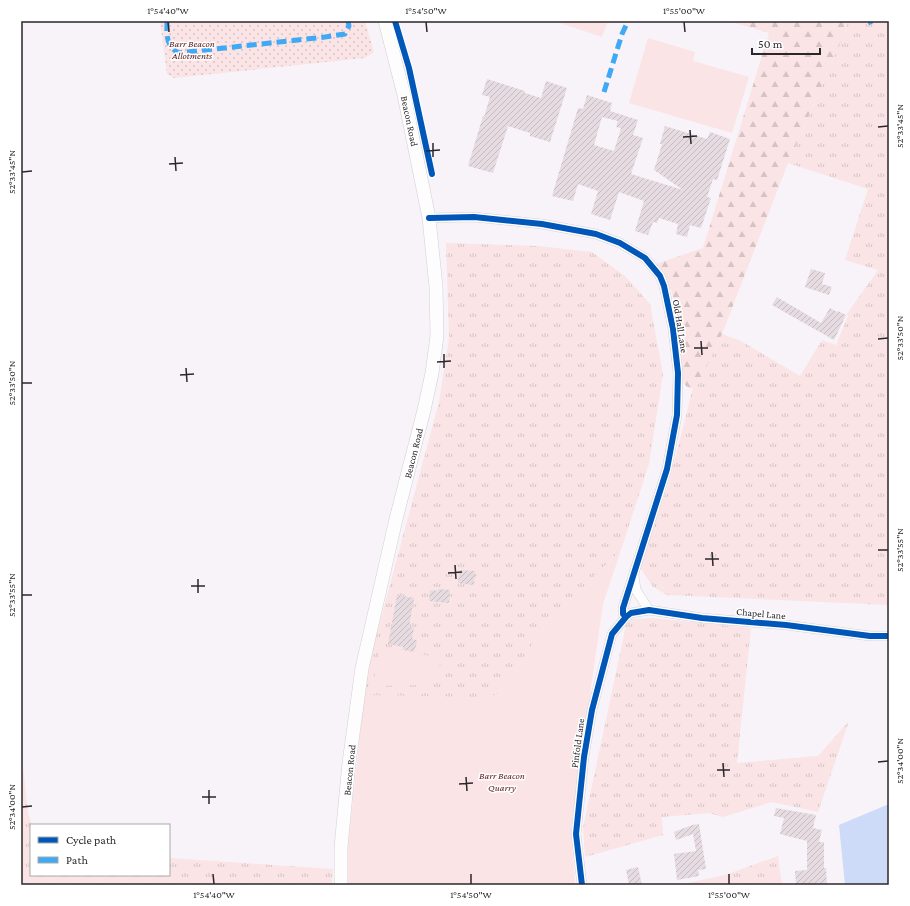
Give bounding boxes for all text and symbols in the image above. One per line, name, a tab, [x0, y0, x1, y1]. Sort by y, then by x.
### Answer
text: 1°54'40"W	[147, 5, 190, 16]
text: 1°54'50"W	[405, 5, 447, 16]
text: 1°55'00"W	[663, 5, 706, 16]
scale bar	[752, 30, 820, 56]
text: 50 m	[758, 37, 783, 51]
park label: Barr Beacon Allotments	[169, 38, 215, 61]
street label: Beacon Road	[399, 95, 420, 148]
text: 52°33'45"N	[894, 104, 905, 148]
text: 52°33'45"N	[6, 150, 17, 194]
street label: Old Hall Lane	[671, 298, 690, 354]
text: 52°33'50"N	[894, 315, 905, 360]
text: 52°33'50"N	[6, 360, 17, 405]
street label: Beacon Road	[402, 426, 425, 479]
text: 52°33'55"N	[894, 528, 905, 572]
text: 52°33'55"N	[6, 573, 17, 617]
street label: Chapel Lane	[736, 606, 787, 621]
street label: Pinfold Lane	[569, 717, 587, 769]
text: 52°34'00"N	[894, 738, 905, 784]
street label: Beacon Road	[341, 743, 358, 796]
park label: Barr Beacon Quarry	[479, 770, 525, 793]
text: 52°34'00"N	[6, 784, 17, 830]
legend	[30, 824, 170, 876]
text: Cycle path	[66, 833, 117, 847]
text: Path	[66, 853, 88, 867]
text: 1°54'40"W	[193, 889, 236, 900]
text: 1°54'50"W	[450, 889, 492, 900]
text: 1°55'00"W	[708, 889, 751, 900]

